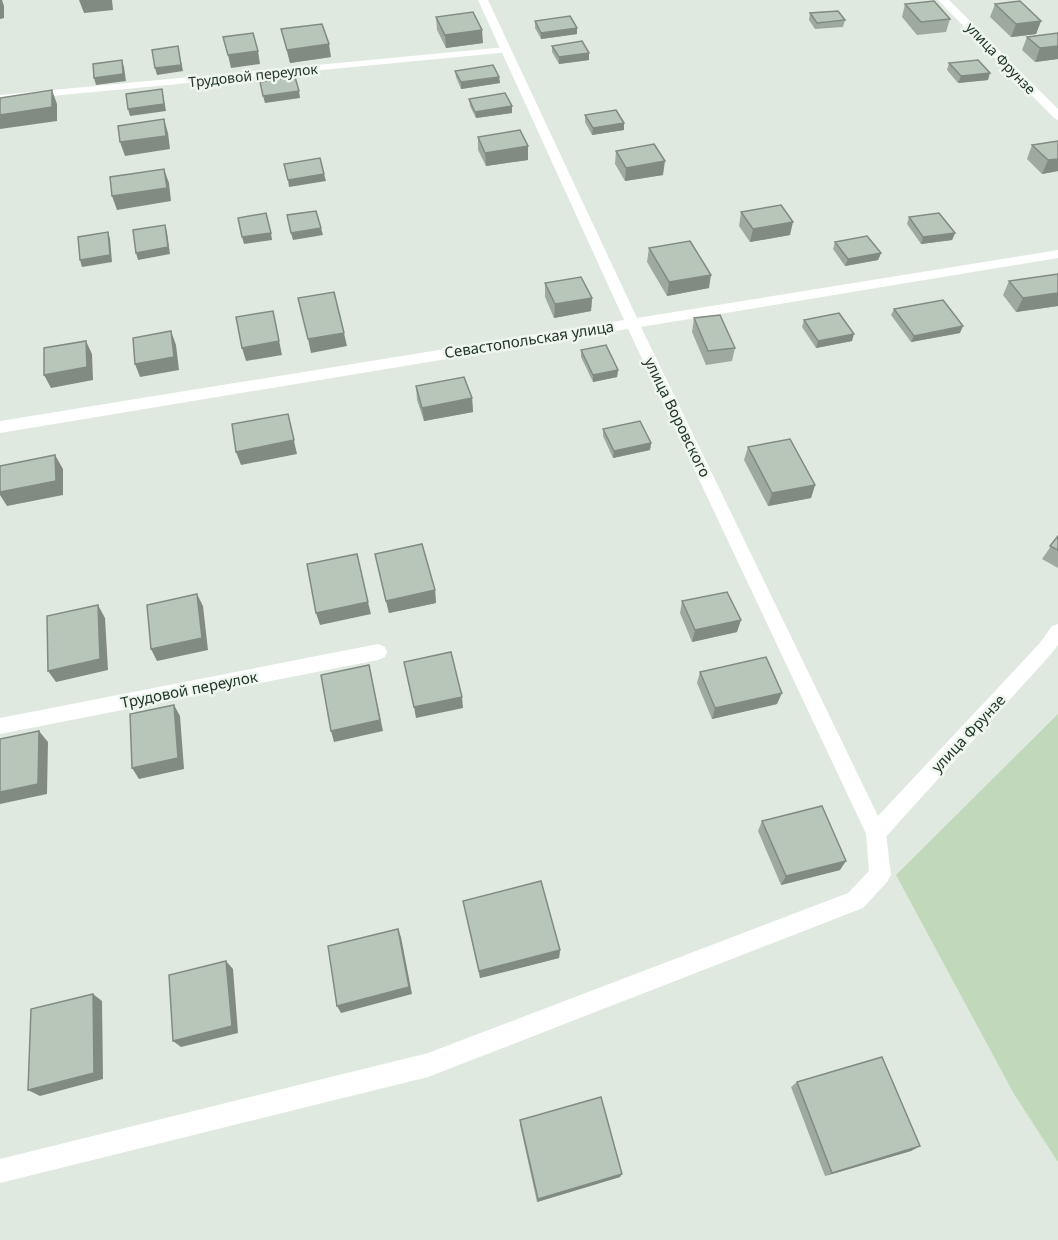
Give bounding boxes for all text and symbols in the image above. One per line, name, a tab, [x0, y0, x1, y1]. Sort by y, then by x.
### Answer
street label: улица Фрунзе	[962, 18, 1040, 98]
street label: Трудовой переулок	[188, 59, 319, 91]
street label: Севастопольская улица	[443, 316, 615, 362]
street label: улица Воровского	[640, 354, 716, 480]
street label: Трудовой переулок	[119, 666, 259, 712]
street label: улица Фрунзе	[927, 690, 1009, 776]

